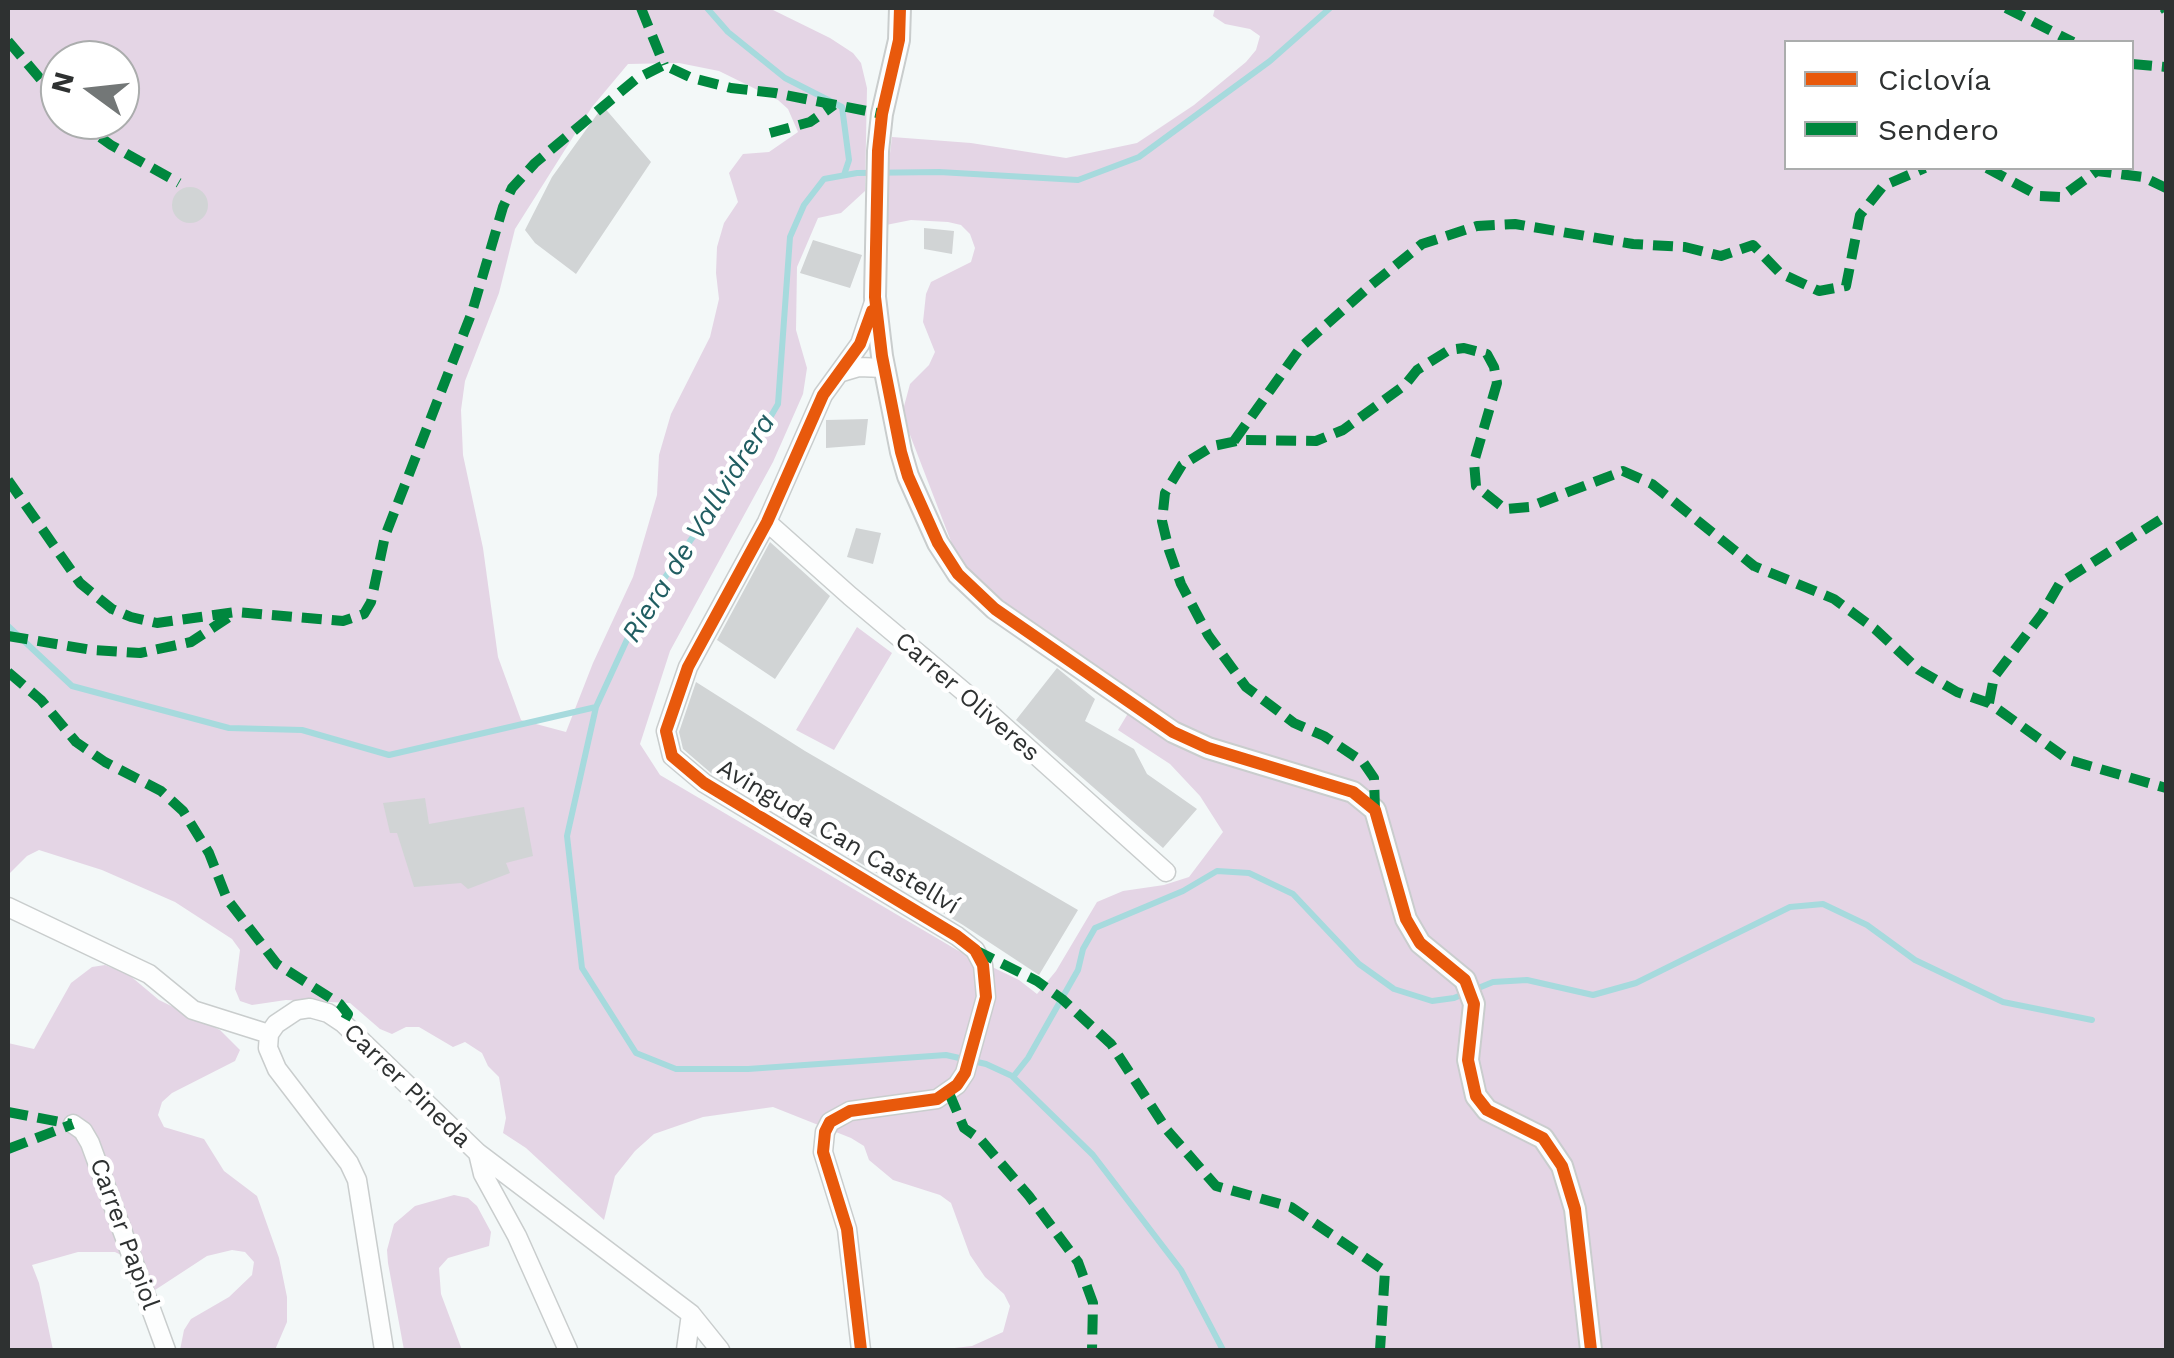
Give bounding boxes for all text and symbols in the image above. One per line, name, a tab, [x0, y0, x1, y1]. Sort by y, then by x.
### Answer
north arrow	[40, 40, 140, 140]
legend	[1784, 40, 2134, 170]
text: Ciclovía	[1878, 62, 1991, 97]
text: N	[44, 68, 81, 97]
text: Sendero	[1878, 112, 1999, 147]
water label: Riera de Vallvidrera	[615, 408, 783, 648]
street label: Carrer Oliveres	[888, 626, 1046, 768]
street label: Avinguda Can Castellví	[712, 753, 964, 921]
street label: Carrer Pineda	[337, 1018, 477, 1154]
street label: Carrer Papiol	[83, 1154, 165, 1314]

